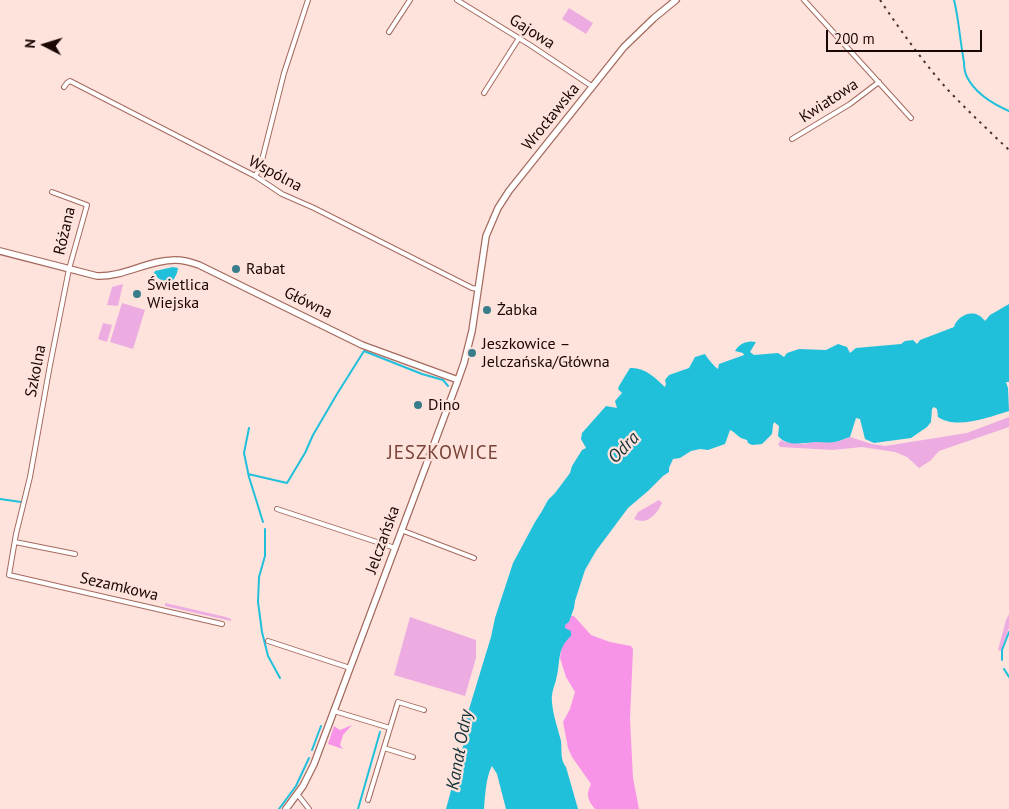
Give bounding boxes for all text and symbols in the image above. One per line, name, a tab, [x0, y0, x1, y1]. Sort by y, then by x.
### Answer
street label: Gajowa	[506, 11, 558, 53]
north arrow	[20, 20, 70, 70]
scale bar	[829, 20, 985, 52]
text: 200 m	[834, 29, 875, 48]
text: N	[21, 38, 39, 49]
street label: Kwiatowa	[796, 75, 862, 127]
street label: Wrocławska	[518, 80, 584, 154]
street label: Wspólna	[245, 152, 305, 196]
street label: Różana	[50, 205, 80, 257]
place label: Rabat	[246, 259, 285, 279]
marker: Rabat	[230, 263, 242, 275]
place label: Świetlica Wiejska	[147, 275, 209, 313]
street label: Główna	[281, 283, 335, 323]
marker: Świetlica Wiejska	[131, 288, 143, 300]
place label: Żabka	[497, 300, 538, 320]
marker: Żabka	[481, 304, 493, 316]
place label: Jeszkowice – Jelczańska/Główna	[482, 334, 610, 372]
street label: Szkolna	[22, 343, 50, 399]
marker: Jeszkowice – Jelczańska/Główna	[466, 347, 478, 359]
place label: Dino	[428, 395, 460, 415]
marker: Dino	[412, 399, 424, 411]
water label: Odra	[604, 428, 644, 468]
district label: JESZKOWICE	[386, 443, 500, 465]
street label: Jelczańska	[362, 504, 404, 576]
street label: Sezamkowa	[78, 569, 160, 605]
water label: Kanał Odry	[442, 708, 478, 792]

